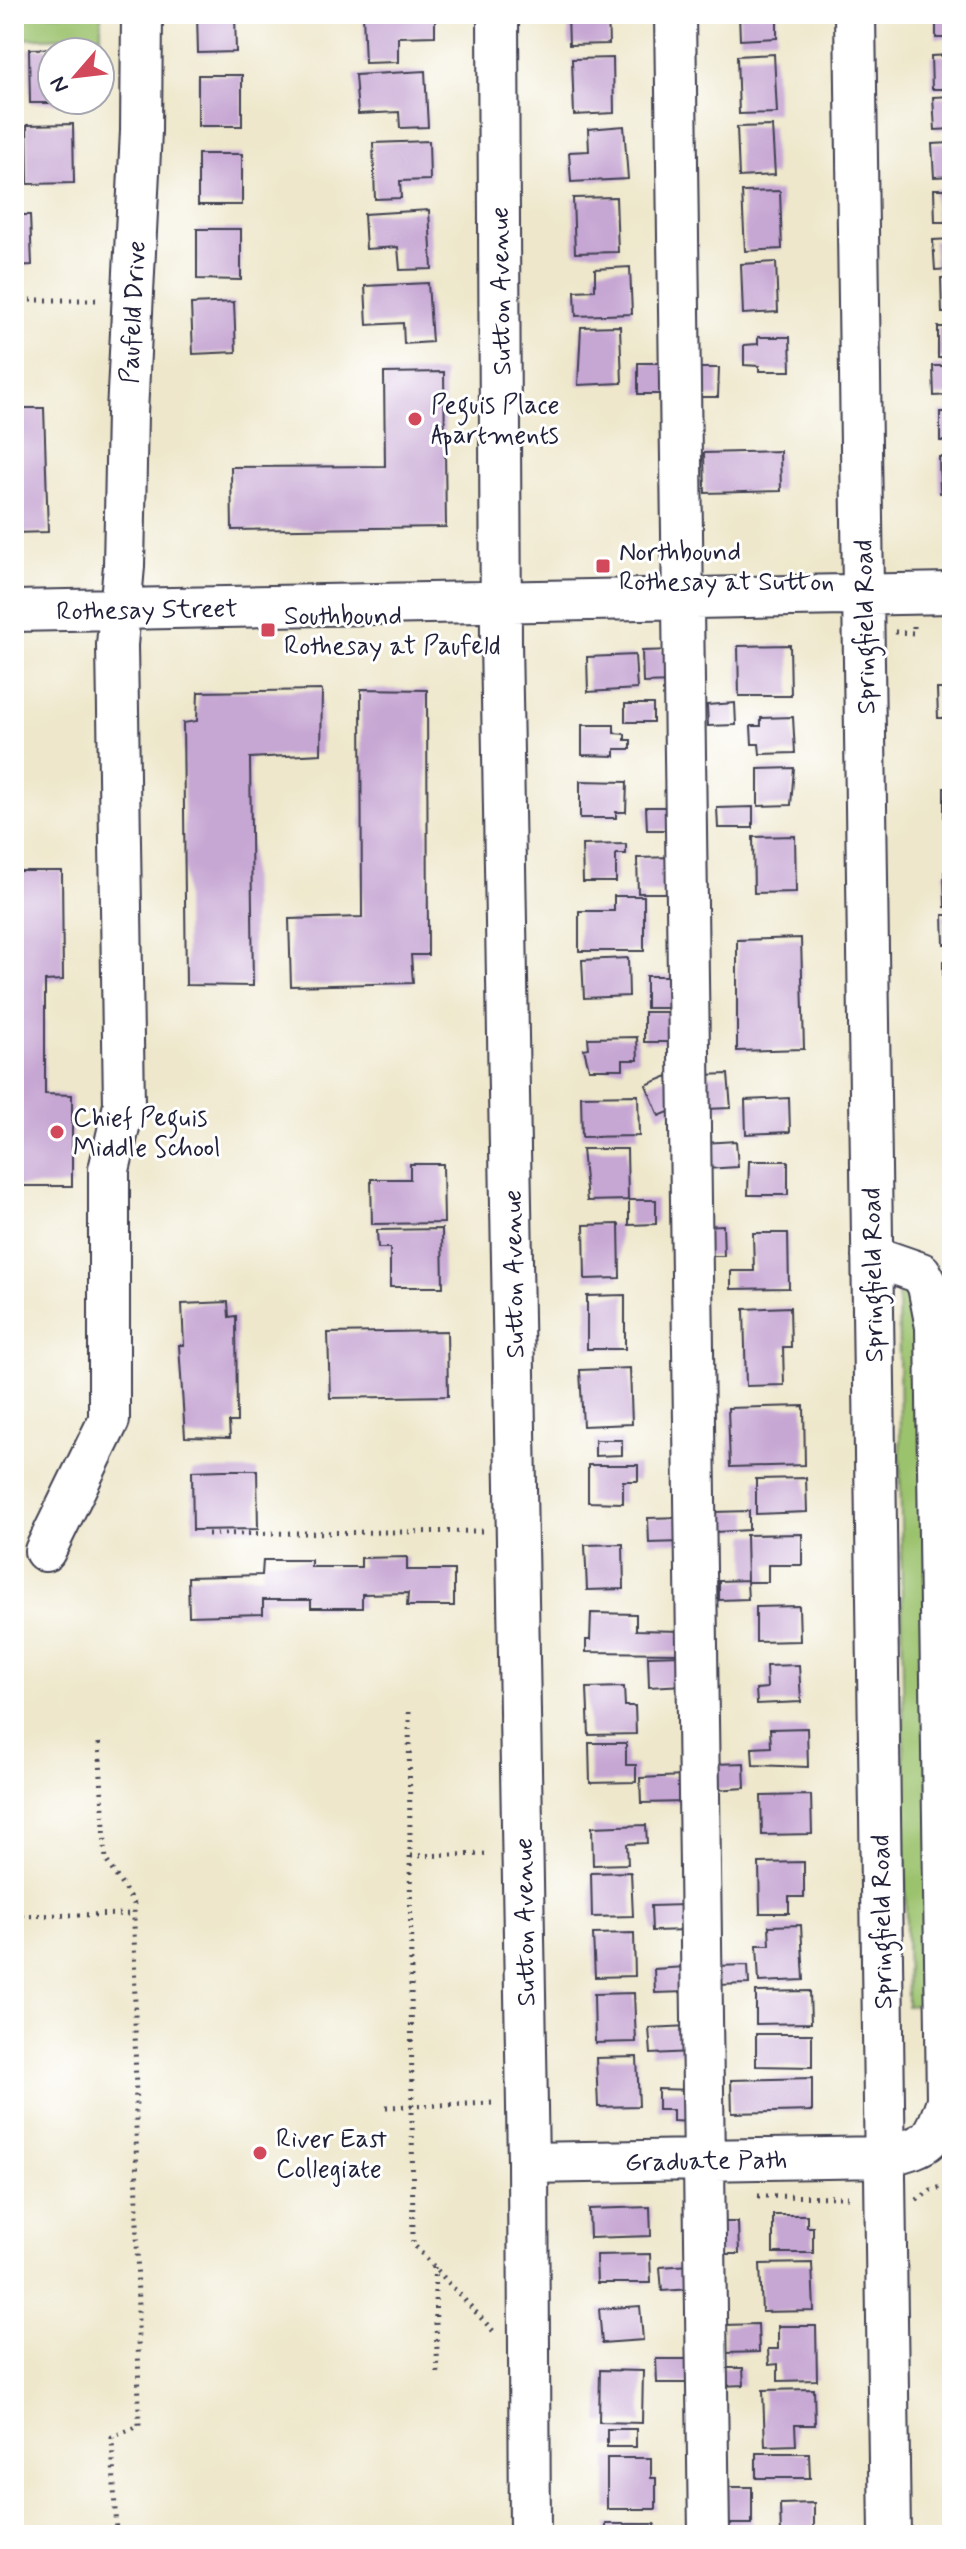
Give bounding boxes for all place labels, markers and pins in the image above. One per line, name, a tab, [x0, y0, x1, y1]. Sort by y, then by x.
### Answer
place label: Peguis Place Apartments	[431, 389, 560, 456]
marker: Peguis Place Apartments	[406, 410, 424, 428]
place label: Northbound Rothesay at Sutton	[619, 536, 834, 600]
marker: Northbound Rothesay at Sutton	[594, 557, 612, 575]
place label: Southbound Rothesay at Paufeld	[284, 600, 501, 664]
marker: Southbound Rothesay at Paufeld	[259, 621, 277, 639]
place label: Chief Peguis Middle School	[73, 1102, 221, 1166]
marker: Chief Peguis Middle School	[48, 1123, 66, 1141]
place label: River East Collegiate	[276, 2123, 387, 2187]
marker: River East Collegiate	[251, 2144, 269, 2162]

